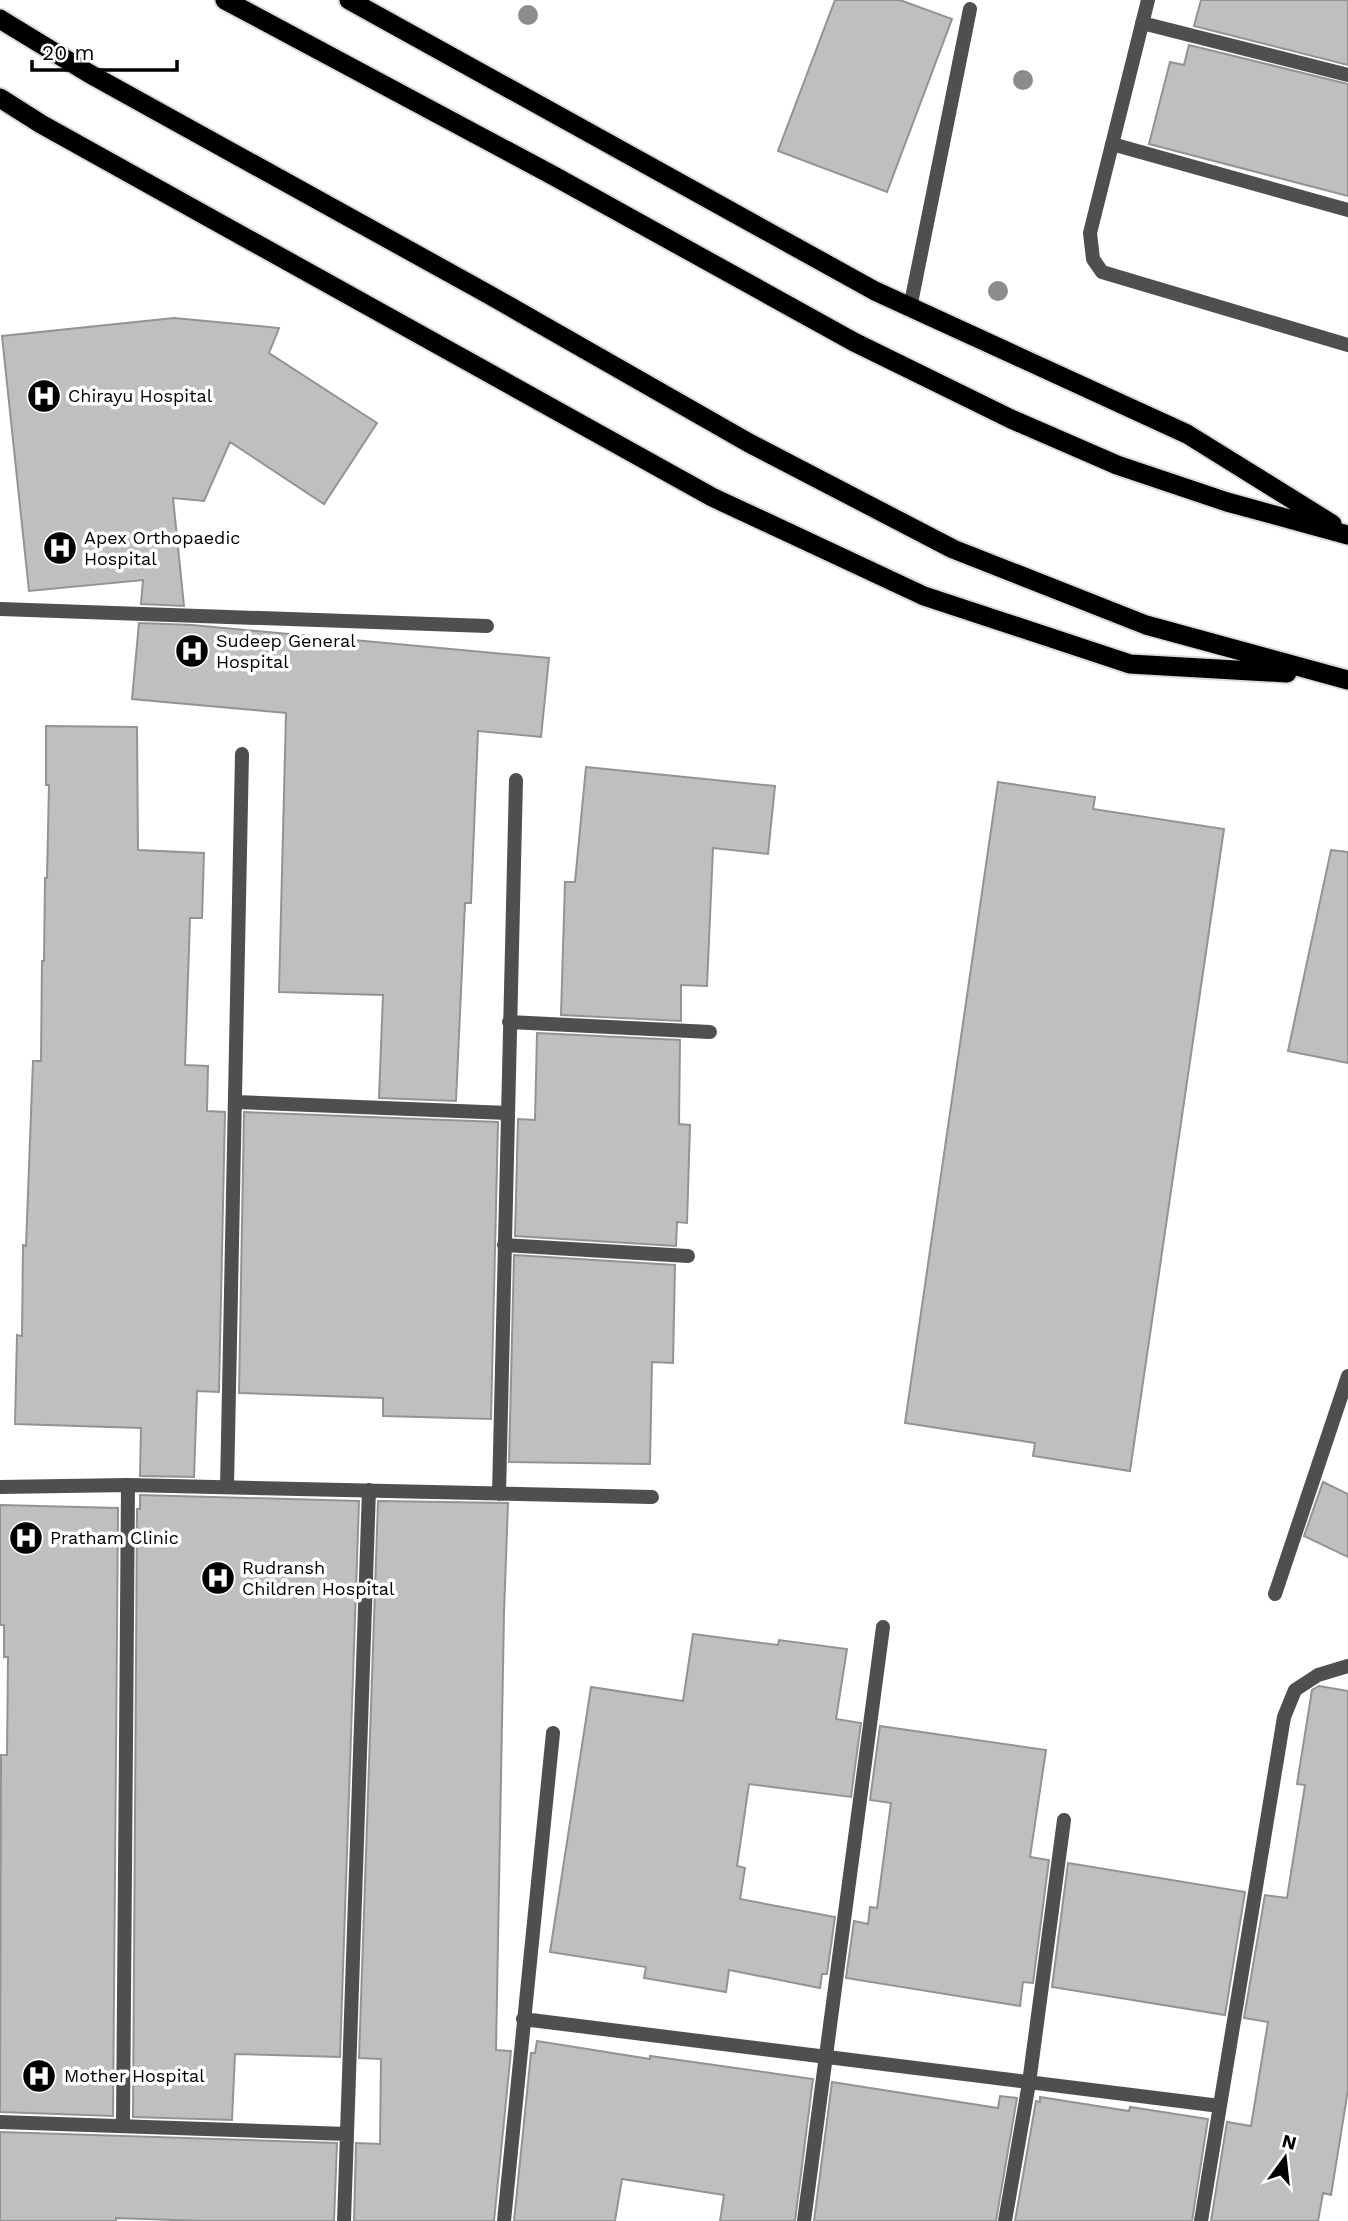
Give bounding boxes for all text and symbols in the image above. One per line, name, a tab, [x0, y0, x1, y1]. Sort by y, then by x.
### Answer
scale bar	[32, 28, 177, 72]
text: 20 m	[42, 40, 94, 65]
hospital icon: Chirayu Hospital	[25, 377, 63, 415]
place label: Chirayu Hospital	[68, 385, 213, 406]
place label: Apex Orthopaedic Hospital	[84, 527, 240, 569]
hospital icon: Apex Orthopaedic Hospital	[41, 529, 79, 567]
place label: Sudeep General Hospital	[216, 630, 356, 672]
hospital icon: Sudeep General Hospital	[173, 632, 211, 670]
hospital icon: Pratham Clinic	[7, 1519, 45, 1557]
place label: Pratham Clinic	[50, 1527, 179, 1548]
place label: Rudransh Children Hospital	[242, 1557, 395, 1599]
hospital icon: Rudransh Children Hospital	[199, 1559, 237, 1597]
hospital icon: Mother Hospital	[20, 2057, 58, 2095]
place label: Mother Hospital	[64, 2065, 205, 2086]
north arrow	[1250, 2123, 1320, 2193]
text: N	[1279, 2129, 1299, 2155]

